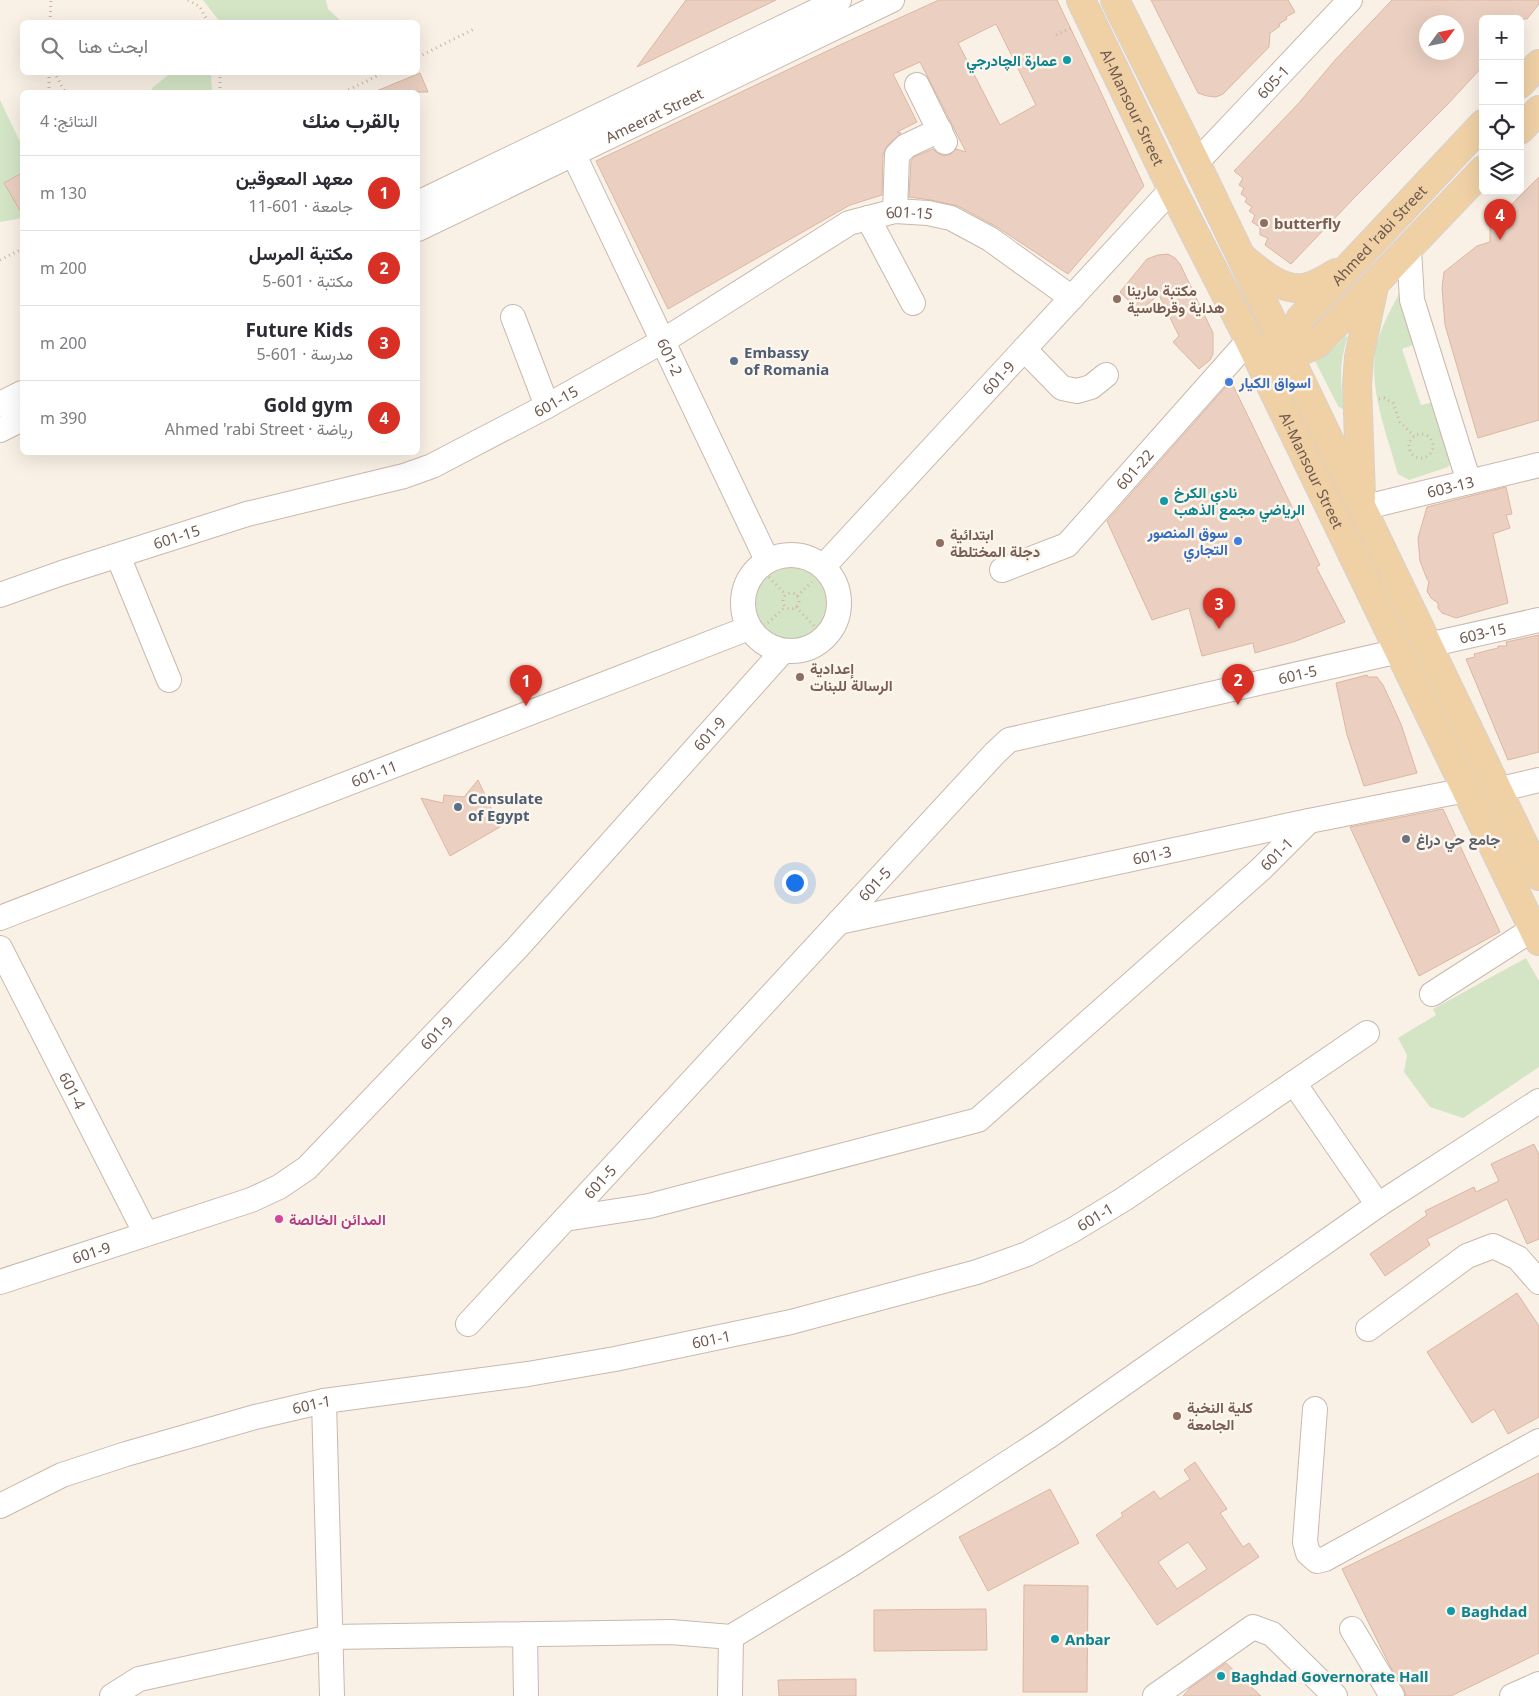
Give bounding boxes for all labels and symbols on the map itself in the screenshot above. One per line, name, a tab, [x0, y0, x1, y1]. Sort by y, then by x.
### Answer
north arrow	[1419, 15, 1464, 60]
street label: Al-Mansour Street	[1096, 46, 1169, 169]
place label: عمارة الچادرجي	[966, 50, 1057, 74]
marker: عمارة الچادرجي	[1061, 54, 1073, 66]
street label: 605-1	[1252, 60, 1294, 103]
street label: Ameerat Street	[602, 83, 707, 147]
street label: Ahmed 'rabi Street	[1327, 180, 1431, 290]
pin: 4	[1484, 199, 1516, 240]
street label: 601-15	[883, 201, 935, 224]
place label: butterfly	[1274, 213, 1341, 233]
marker: butterfly	[1258, 217, 1270, 229]
place label: مكتبة مارينا هداية وقرطاسية	[1127, 280, 1224, 317]
marker: مكتبة مارينا هداية وقرطاسية	[1111, 293, 1123, 305]
street label: 601-2	[653, 335, 688, 379]
place label: Embassy of Romania	[744, 342, 829, 379]
marker: Embassy of Romania	[728, 355, 740, 367]
street label: 601-9	[977, 356, 1019, 399]
place label: اسواق الكيار	[1238, 372, 1311, 392]
marker: اسواق الكيار	[1223, 376, 1235, 388]
street label: 601-15	[530, 381, 582, 421]
street label: Al-Mansour Street	[1275, 409, 1349, 533]
street label: 601-22	[1111, 445, 1158, 494]
street label: 603-13	[1425, 471, 1476, 502]
place label: نادي الكرخ الرياضي مجمع الذهب	[1174, 482, 1305, 523]
marker: نادي الكرخ الرياضي مجمع الذهب	[1158, 495, 1170, 507]
street label: 601-15	[151, 520, 202, 553]
place label: سوق المنصور التجاري	[1147, 522, 1228, 563]
place label: ابتدائية دجلة المختلطة	[950, 524, 1040, 561]
marker: سوق المنصور التجاري	[1232, 535, 1244, 547]
marker: ابتدائية دجلة المختلطة	[934, 537, 946, 549]
pin: 3	[1203, 588, 1235, 629]
street label: 603-15	[1457, 618, 1508, 648]
place label: إعدادية الرسالة للبنات	[810, 658, 893, 695]
street label: 601-5	[1276, 660, 1319, 688]
pin: 2	[1222, 664, 1254, 705]
pin: 1	[510, 665, 542, 706]
marker: إعدادية الرسالة للبنات	[794, 671, 806, 683]
street label: 601-9	[689, 712, 730, 755]
street label: 601-11	[348, 755, 400, 791]
place label: Consulate of Egypt	[468, 788, 543, 825]
marker: Consulate of Egypt	[452, 801, 464, 813]
place label: جامع حي دراغ	[1416, 829, 1500, 853]
street label: 601-1	[1255, 833, 1297, 875]
marker: جامع حي دراغ	[1400, 833, 1412, 845]
street label: 601-3	[1131, 841, 1173, 869]
street label: 601-5	[854, 863, 895, 905]
your location	[782, 870, 808, 896]
street label: 601-9	[416, 1011, 457, 1054]
street label: 601-4	[55, 1068, 91, 1113]
street label: 601-5	[579, 1160, 620, 1203]
street label: 601-1	[1073, 1198, 1117, 1235]
place label: المدائن الخالصة	[289, 1209, 386, 1229]
marker: المدائن الخالصة	[273, 1213, 285, 1225]
street label: 601-9	[70, 1237, 113, 1268]
street label: 601-1	[690, 1325, 732, 1353]
street label: 601-1	[290, 1390, 332, 1418]
place label: كلية النخبة الجامعة	[1187, 1397, 1253, 1434]
marker: كلية النخبة الجامعة	[1171, 1410, 1183, 1422]
place label: Baghdad	[1461, 1601, 1527, 1621]
marker: Baghdad	[1445, 1605, 1457, 1617]
place label: Anbar	[1065, 1629, 1111, 1649]
marker: Anbar	[1049, 1633, 1061, 1645]
place label: Baghdad Governorate Hall	[1231, 1666, 1428, 1686]
marker: Baghdad Governorate Hall	[1215, 1670, 1227, 1682]

